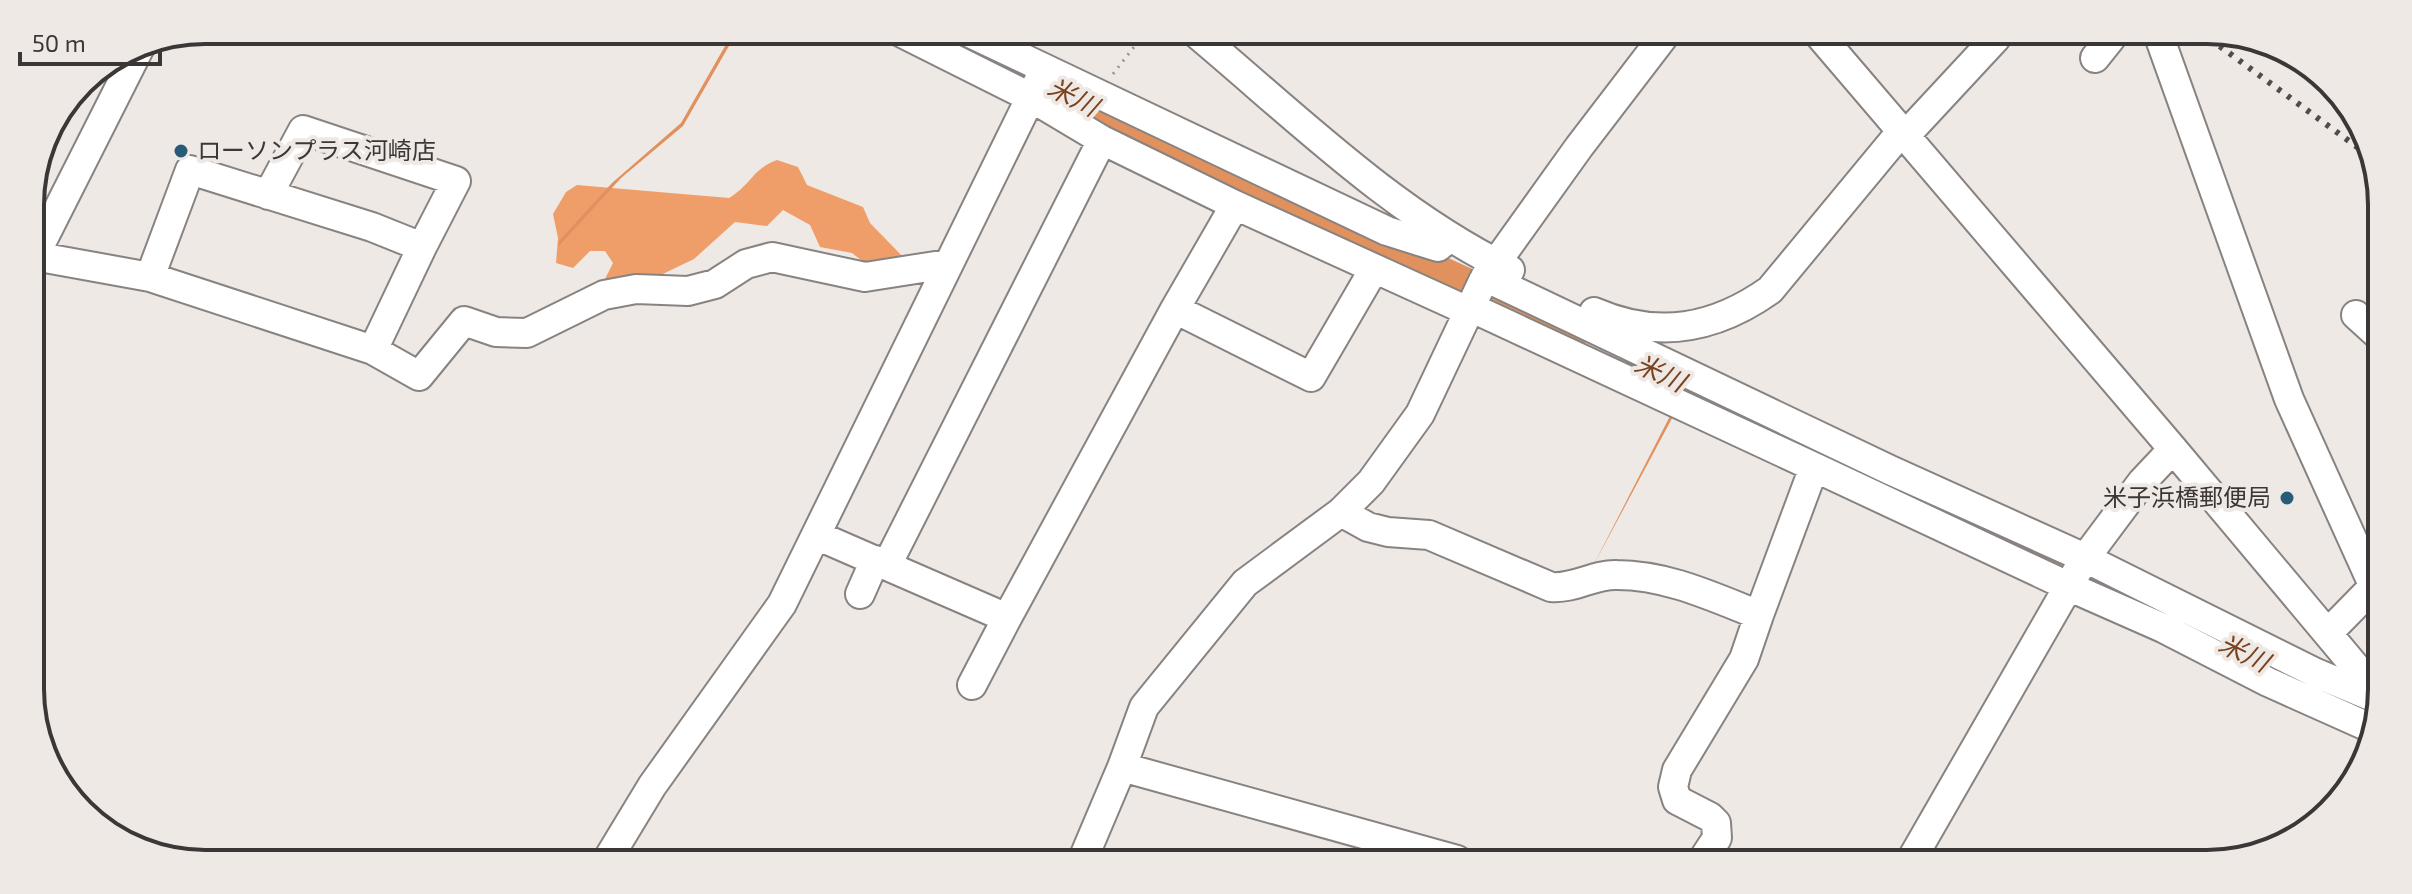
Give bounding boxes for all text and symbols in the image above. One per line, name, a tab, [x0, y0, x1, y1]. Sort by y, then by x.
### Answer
scale bar	[20, 16, 160, 66]
text: 50 m	[32, 28, 86, 57]
water label: 米川	[1043, 70, 1107, 123]
place label: ローソンプラス河崎店	[197, 135, 436, 164]
marker: ローソンプラス河崎店	[172, 142, 190, 160]
water label: 米川	[1631, 347, 1693, 398]
place label: 米子浜橋郵便局	[2103, 482, 2271, 511]
marker: 米子浜橋郵便局	[2278, 489, 2296, 507]
water label: 米川	[2214, 626, 2278, 678]

